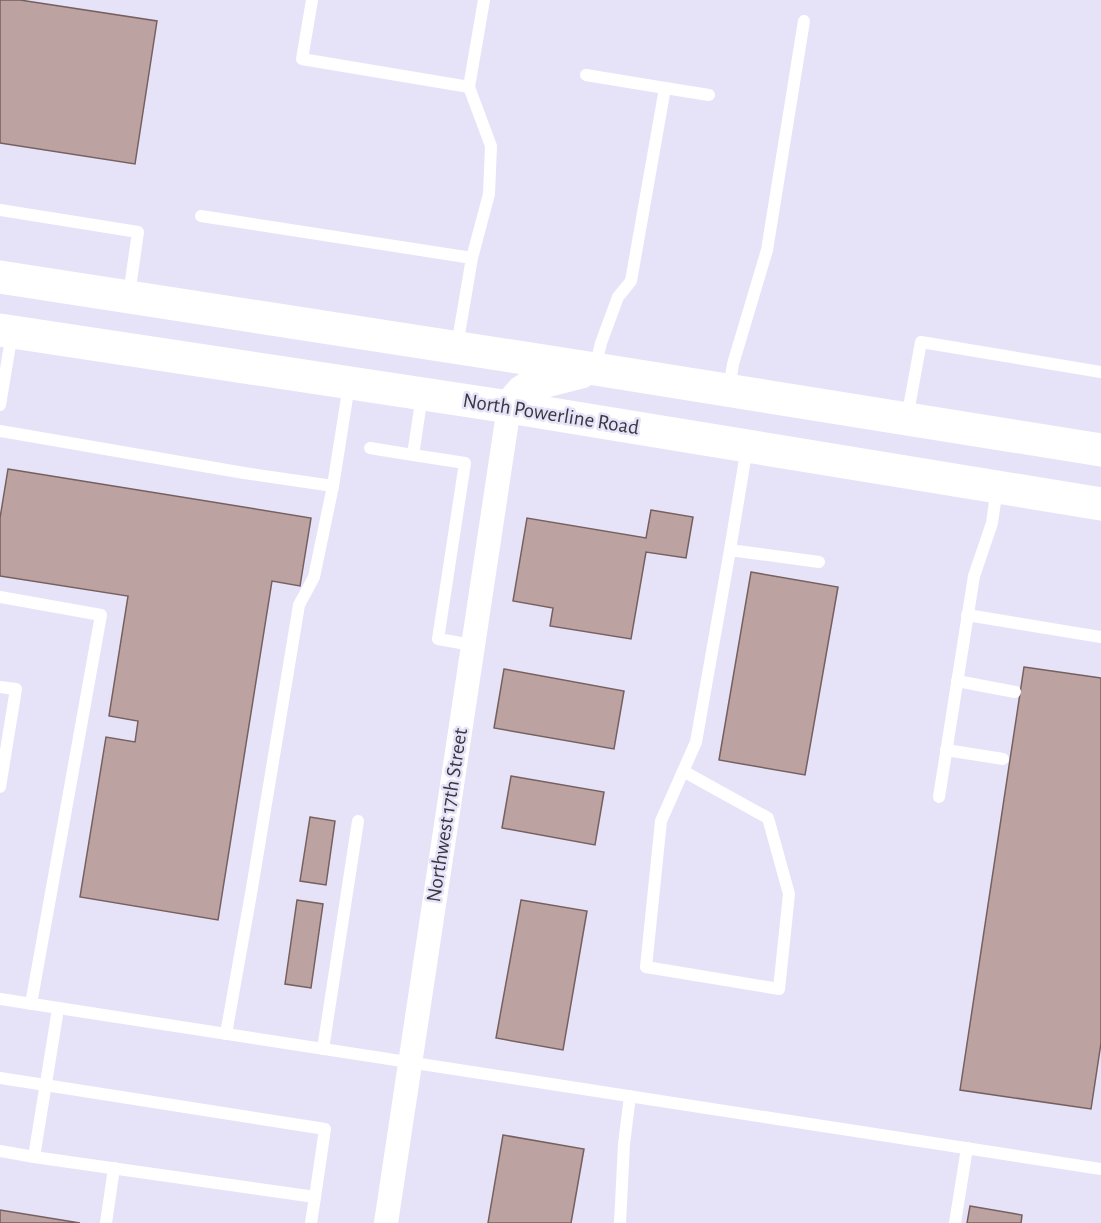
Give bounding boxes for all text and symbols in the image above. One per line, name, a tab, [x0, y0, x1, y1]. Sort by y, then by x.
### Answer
street label: North Powerline Road	[461, 390, 641, 438]
street label: Northwest 17th Street	[423, 726, 471, 904]

